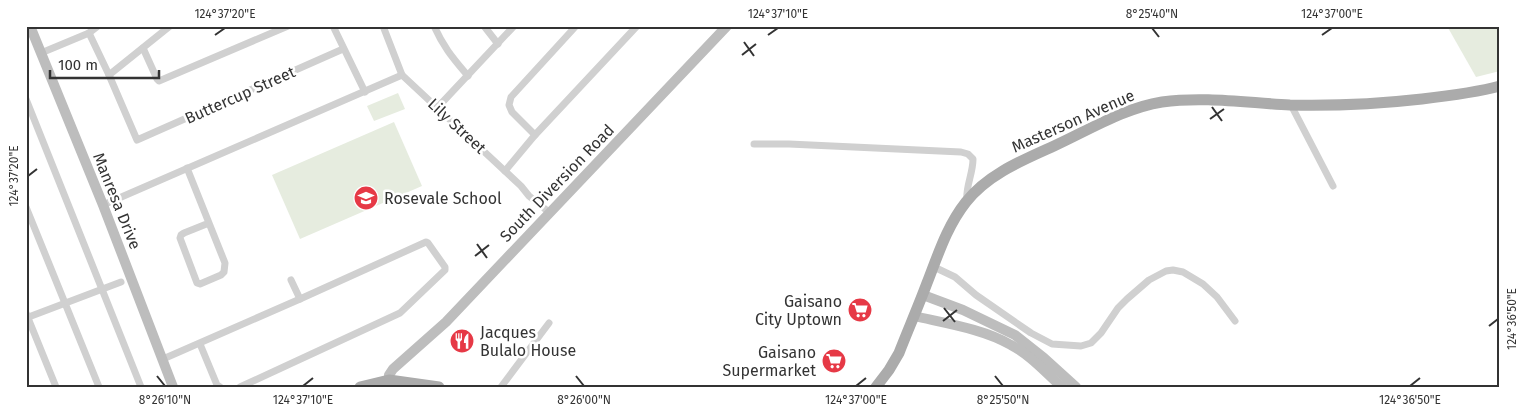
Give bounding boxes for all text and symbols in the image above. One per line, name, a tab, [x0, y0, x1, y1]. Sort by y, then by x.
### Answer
text: 124°37'20"E	[194, 7, 256, 21]
text: 124°37'10"E	[748, 7, 808, 21]
text: 8°25'40"N	[1126, 7, 1178, 21]
text: 124°37'00"E	[1301, 7, 1363, 21]
scale bar	[50, 48, 159, 80]
text: 100 m	[58, 56, 98, 74]
street label: Buttercup Street	[182, 62, 298, 128]
street label: Masterson Avenue	[1009, 85, 1137, 157]
street label: Lily Street	[424, 94, 490, 158]
street label: South Diversion Road	[496, 120, 618, 246]
text: 124°37'20"E	[7, 145, 21, 207]
street label: Manresa Drive	[89, 150, 145, 252]
school or university icon: Rosevale School	[353, 185, 379, 211]
place label: Rosevale School	[384, 189, 502, 208]
text: 124°36'50"E	[1505, 288, 1519, 350]
place label: Gaisano City Uptown	[755, 292, 842, 329]
supermarket icon: Gaisano City Uptown	[847, 297, 873, 323]
place label: Jacques Bulalo House	[480, 323, 576, 360]
restaurant icon: Jacques Bulalo House	[449, 328, 475, 354]
place label: Gaisano Supermarket	[722, 343, 816, 380]
supermarket icon: Gaisano Supermarket	[821, 348, 847, 374]
text: 8°26'10"N	[139, 393, 191, 407]
text: 124°37'10"E	[273, 393, 333, 407]
text: 8°26'00"N	[557, 393, 611, 407]
text: 124°37'00"E	[825, 393, 887, 407]
text: 8°25'50"N	[977, 393, 1029, 407]
text: 124°36'50"E	[1379, 393, 1441, 407]

